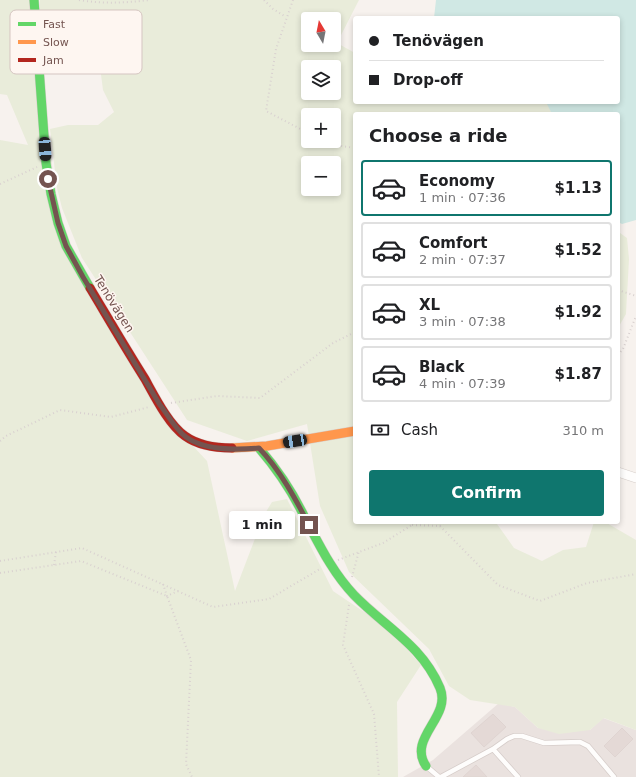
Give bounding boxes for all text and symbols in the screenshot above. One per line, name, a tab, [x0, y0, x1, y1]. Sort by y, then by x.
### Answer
legend	[10, 10, 142, 74]
north arrow	[301, 12, 341, 52]
map controls	[301, 12, 341, 196]
text: Fast	[43, 18, 66, 31]
text: Tenövägen	[393, 32, 484, 50]
text: Slow	[43, 36, 69, 49]
text: Jam	[42, 54, 64, 67]
button: layers	[301, 60, 341, 100]
text: Drop-off	[393, 71, 463, 89]
button: +	[301, 108, 341, 148]
text: Choose a ride	[369, 125, 508, 146]
car	[38, 137, 52, 161]
button: −	[301, 156, 341, 196]
route start	[39, 170, 57, 188]
icon: car	[371, 170, 407, 206]
text: Economy	[419, 172, 495, 190]
text: $1.13	[555, 179, 602, 197]
text: 1 min · 07:36	[419, 190, 506, 205]
icon: car	[371, 232, 407, 268]
text: Comfort	[419, 234, 487, 252]
text: $1.52	[555, 241, 602, 259]
text: 2 min · 07:37	[419, 252, 506, 267]
street label: Tenövägen	[90, 272, 137, 335]
icon: car	[371, 294, 407, 330]
text: XL	[419, 296, 440, 314]
text: $1.92	[555, 303, 602, 321]
text: 3 min · 07:38	[419, 314, 506, 329]
icon: car	[371, 356, 407, 392]
text: Black	[419, 358, 465, 376]
text: $1.87	[555, 365, 602, 383]
text: 4 min · 07:39	[419, 376, 506, 391]
icon: cash	[369, 419, 391, 441]
text: Cash	[401, 421, 438, 439]
text: 310 m	[562, 423, 604, 438]
car	[282, 433, 308, 449]
button: Confirm	[369, 470, 604, 516]
callout: 1 min	[229, 511, 295, 539]
route end	[300, 516, 318, 534]
text: 1 min	[242, 517, 282, 532]

